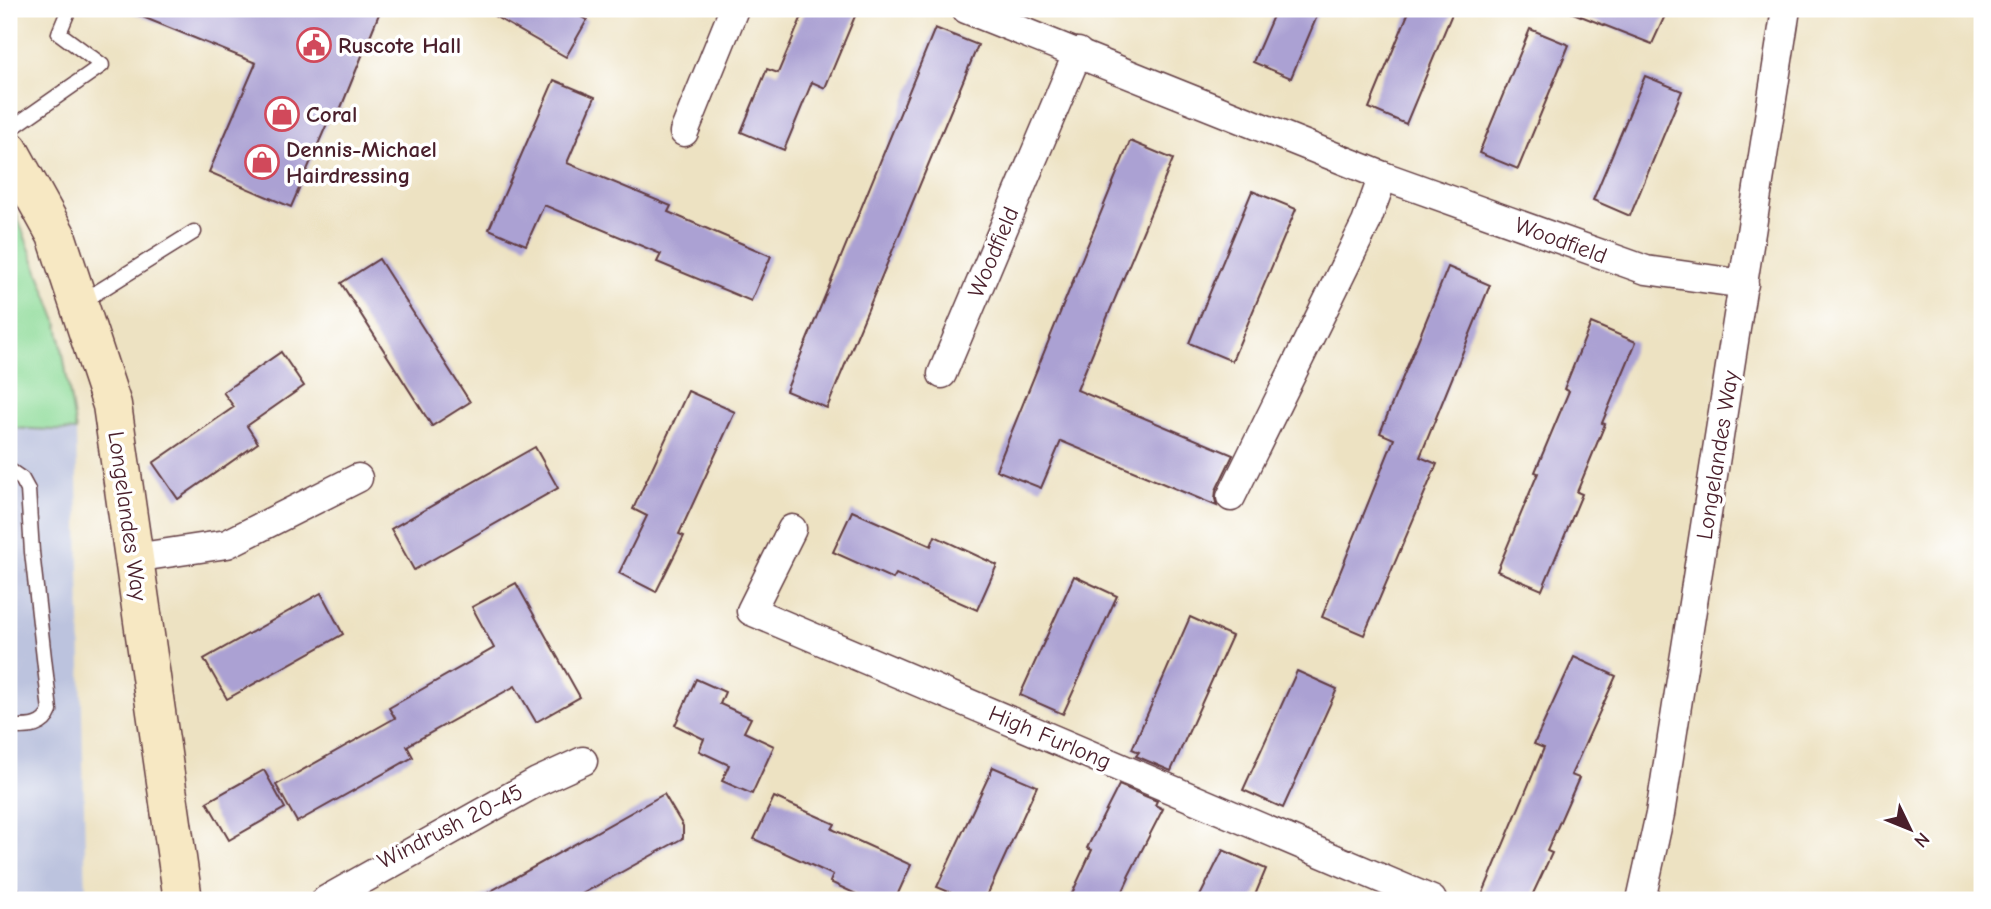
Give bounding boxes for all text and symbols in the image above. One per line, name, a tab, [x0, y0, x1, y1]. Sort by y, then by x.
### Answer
public building icon: Ruscote Hall	[295, 26, 333, 64]
place label: Ruscote Hall	[338, 32, 461, 59]
shop icon: Coral	[263, 95, 301, 133]
place label: Coral	[306, 101, 357, 128]
place label: Dennis-Michael Hairdressing	[286, 136, 437, 189]
shop icon: Dennis-Michael Hairdressing	[243, 143, 281, 181]
street label: Woodfield	[962, 203, 1025, 302]
street label: Woodfield	[1511, 211, 1611, 270]
street label: Longelandes Way	[1691, 368, 1744, 542]
street label: Longelandes Way	[102, 430, 153, 603]
street label: High Furlong	[985, 700, 1115, 775]
street label: Windrush 20-45	[373, 778, 527, 875]
north arrow	[1876, 794, 1946, 864]
text: N	[1909, 828, 1934, 852]

